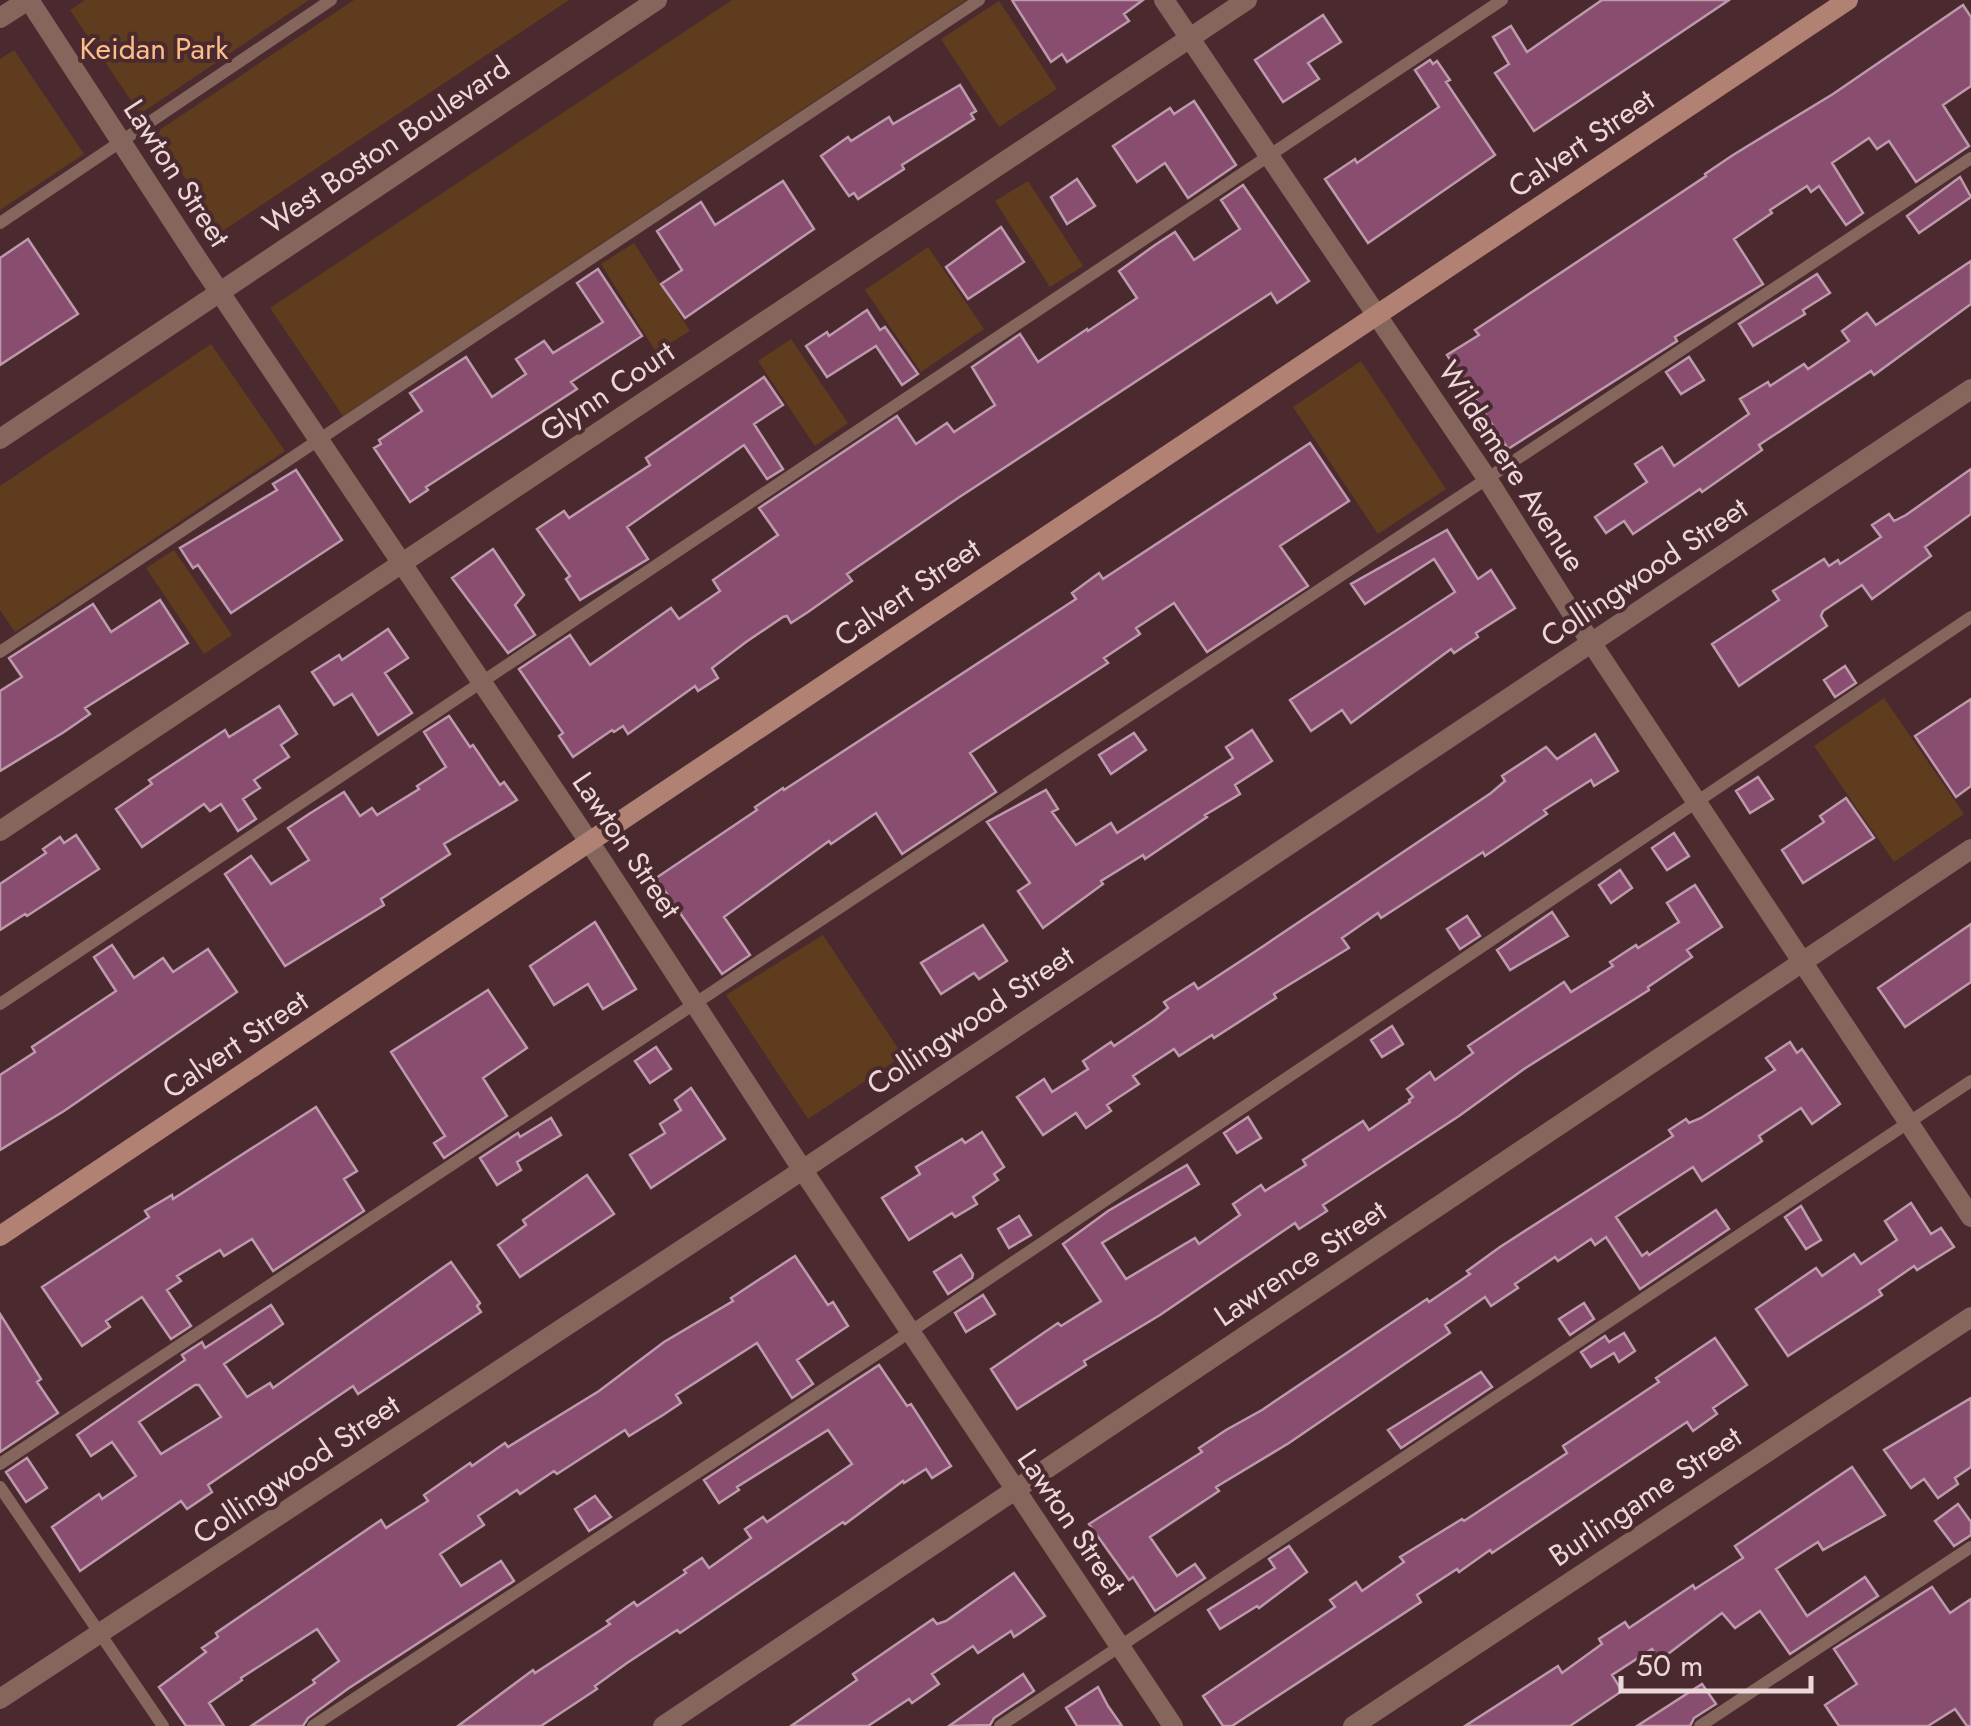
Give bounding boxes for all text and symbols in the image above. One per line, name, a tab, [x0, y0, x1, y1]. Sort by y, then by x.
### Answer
park label: Keidan Park	[79, 27, 229, 70]
street label: West Boston Boulevard	[254, 46, 518, 244]
street label: Calvert Street	[1499, 78, 1663, 208]
street label: Lawton Street	[113, 91, 241, 256]
street label: Glynn Court	[531, 330, 684, 452]
street label: Wildemere Avenue	[1428, 352, 1596, 580]
street label: Collingwood Street	[1532, 486, 1757, 657]
street label: Calvert Street	[825, 527, 989, 657]
street label: Lawton Street	[562, 763, 692, 927]
street label: Collingwood Street	[858, 934, 1083, 1105]
street label: Calvert Street	[153, 979, 317, 1109]
street label: Lawrence Street	[1205, 1189, 1395, 1337]
street label: Collingwood Street	[184, 1383, 409, 1554]
street label: Burlingame Street	[1540, 1415, 1751, 1577]
street label: Lawton Street	[1007, 1440, 1137, 1604]
scale bar	[1621, 1631, 1811, 1693]
text: 50 m	[1636, 1644, 1703, 1687]

